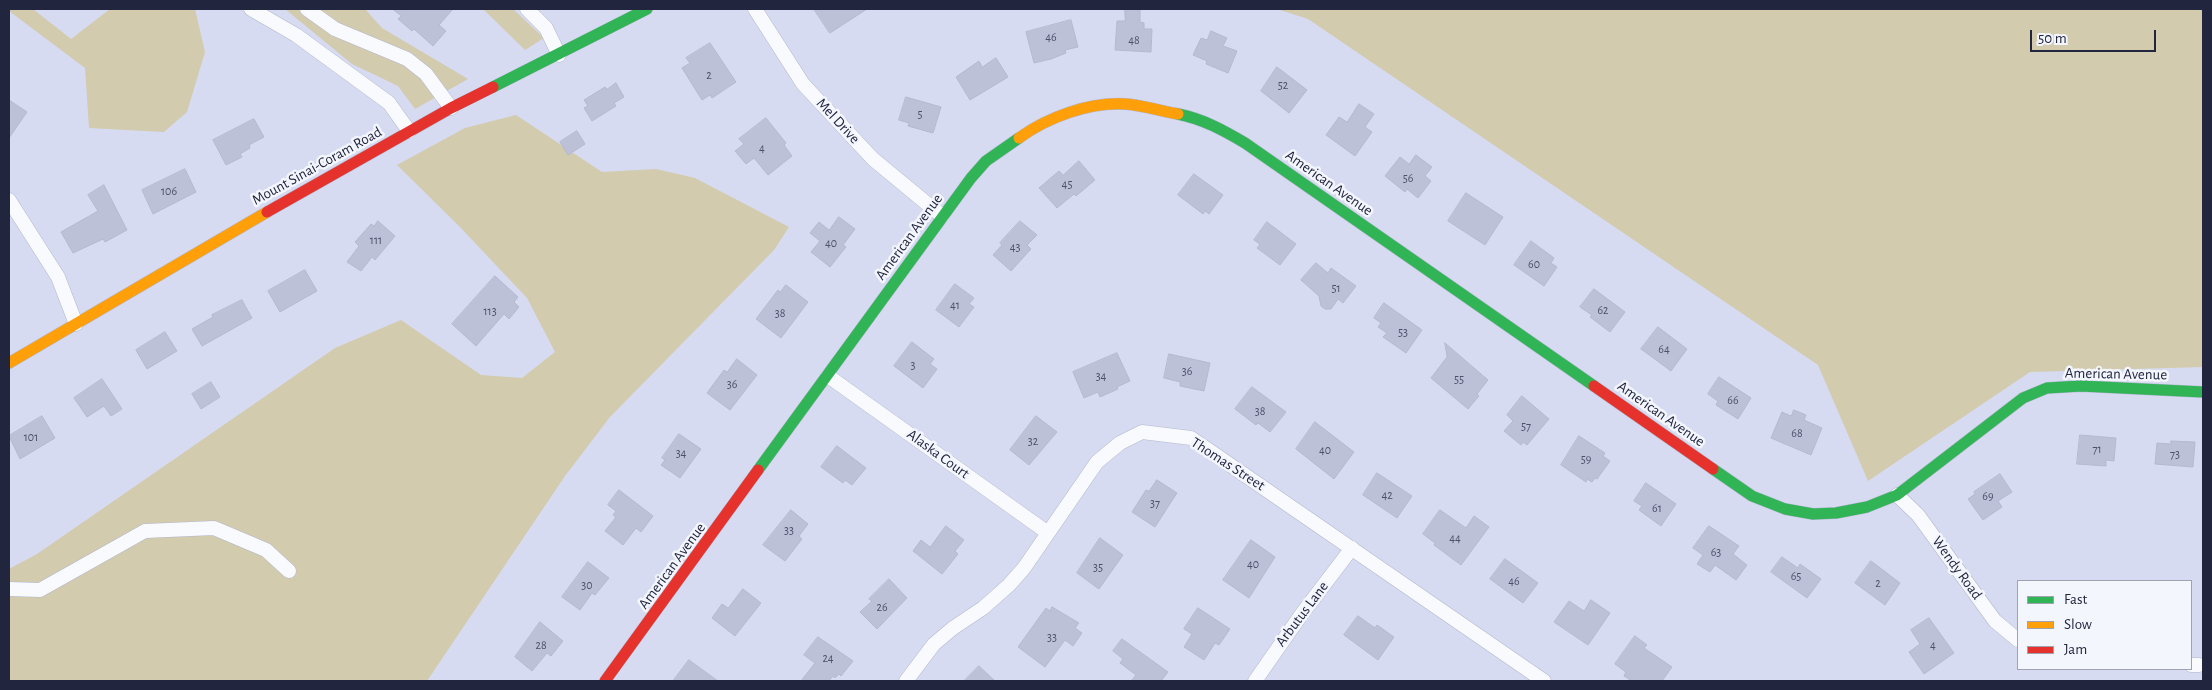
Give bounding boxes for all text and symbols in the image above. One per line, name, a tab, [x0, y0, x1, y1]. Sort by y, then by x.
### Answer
scale bar	[2032, 20, 2158, 52]
house number: 46	[1045, 30, 1057, 44]
text: 50 m	[2038, 31, 2067, 46]
house number: 48	[1128, 33, 1140, 47]
house number: 2	[706, 68, 712, 82]
house number: 52	[1278, 78, 1288, 92]
street label: Mel Drive	[812, 94, 864, 148]
house number: 5	[917, 107, 923, 121]
street label: Mount Sinai-Coram Road	[249, 123, 385, 209]
house number: 4	[759, 141, 765, 155]
street label: American Avenue	[1282, 146, 1376, 220]
house number: 56	[1403, 171, 1413, 185]
house number: 45	[1062, 177, 1072, 191]
house number: 106	[161, 184, 177, 198]
street label: American Avenue	[872, 190, 946, 284]
house number: 111	[370, 233, 382, 247]
house number: 40	[825, 236, 837, 250]
house number: 43	[1010, 240, 1020, 254]
house number: 60	[1528, 257, 1540, 271]
house number: 51	[1331, 281, 1341, 295]
house number: 41	[950, 298, 960, 312]
house number: 62	[1597, 303, 1609, 317]
house number: 113	[483, 304, 497, 318]
house number: 38	[775, 306, 785, 320]
house number: 53	[1398, 325, 1408, 339]
house number: 64	[1658, 342, 1670, 356]
house number: 3	[911, 358, 915, 372]
house number: 36	[1182, 364, 1192, 378]
street label: American Avenue	[2065, 364, 2167, 384]
house number: 34	[1096, 369, 1106, 383]
house number: 55	[1454, 372, 1464, 386]
house number: 36	[727, 377, 737, 391]
street label: American Avenue	[1614, 377, 1708, 451]
house number: 66	[1727, 393, 1739, 407]
house number: 38	[1255, 404, 1265, 418]
house number: 57	[1521, 419, 1531, 433]
street label: Alaska Court	[903, 425, 973, 483]
house number: 68	[1791, 426, 1803, 440]
house number: 101	[24, 430, 38, 444]
street label: Thomas Street	[1188, 433, 1268, 495]
house number: 32	[1028, 434, 1038, 448]
house number: 71	[2092, 442, 2102, 456]
house number: 40	[1319, 443, 1331, 457]
house number: 34	[676, 446, 686, 460]
house number: 73	[2170, 447, 2180, 461]
house number: 59	[1581, 452, 1591, 466]
house number: 42	[1381, 488, 1393, 502]
house number: 69	[1982, 489, 1994, 503]
house number: 37	[1150, 496, 1160, 510]
house number: 61	[1652, 501, 1662, 515]
street label: American Avenue	[635, 519, 709, 613]
house number: 33	[784, 523, 794, 537]
house number: 44	[1449, 531, 1461, 545]
street label: Wendy Road	[1928, 533, 1986, 603]
house number: 63	[1711, 545, 1721, 559]
house number: 40	[1247, 557, 1259, 571]
house number: 35	[1093, 560, 1103, 574]
house number: 65	[1791, 569, 1801, 583]
house number: 46	[1508, 574, 1520, 588]
house number: 2	[1875, 576, 1881, 590]
house number: 30	[581, 578, 593, 592]
street label: Arbutus Lane	[1272, 578, 1332, 650]
legend	[2017, 580, 2192, 670]
text: Fast	[2064, 592, 2087, 607]
house number: 26	[876, 600, 888, 614]
text: Slow	[2064, 617, 2092, 632]
house number: 33	[1047, 630, 1057, 644]
house number: 28	[535, 638, 547, 652]
house number: 4	[1930, 638, 1936, 652]
text: Jam	[2064, 642, 2087, 657]
house number: 24	[822, 651, 834, 665]

